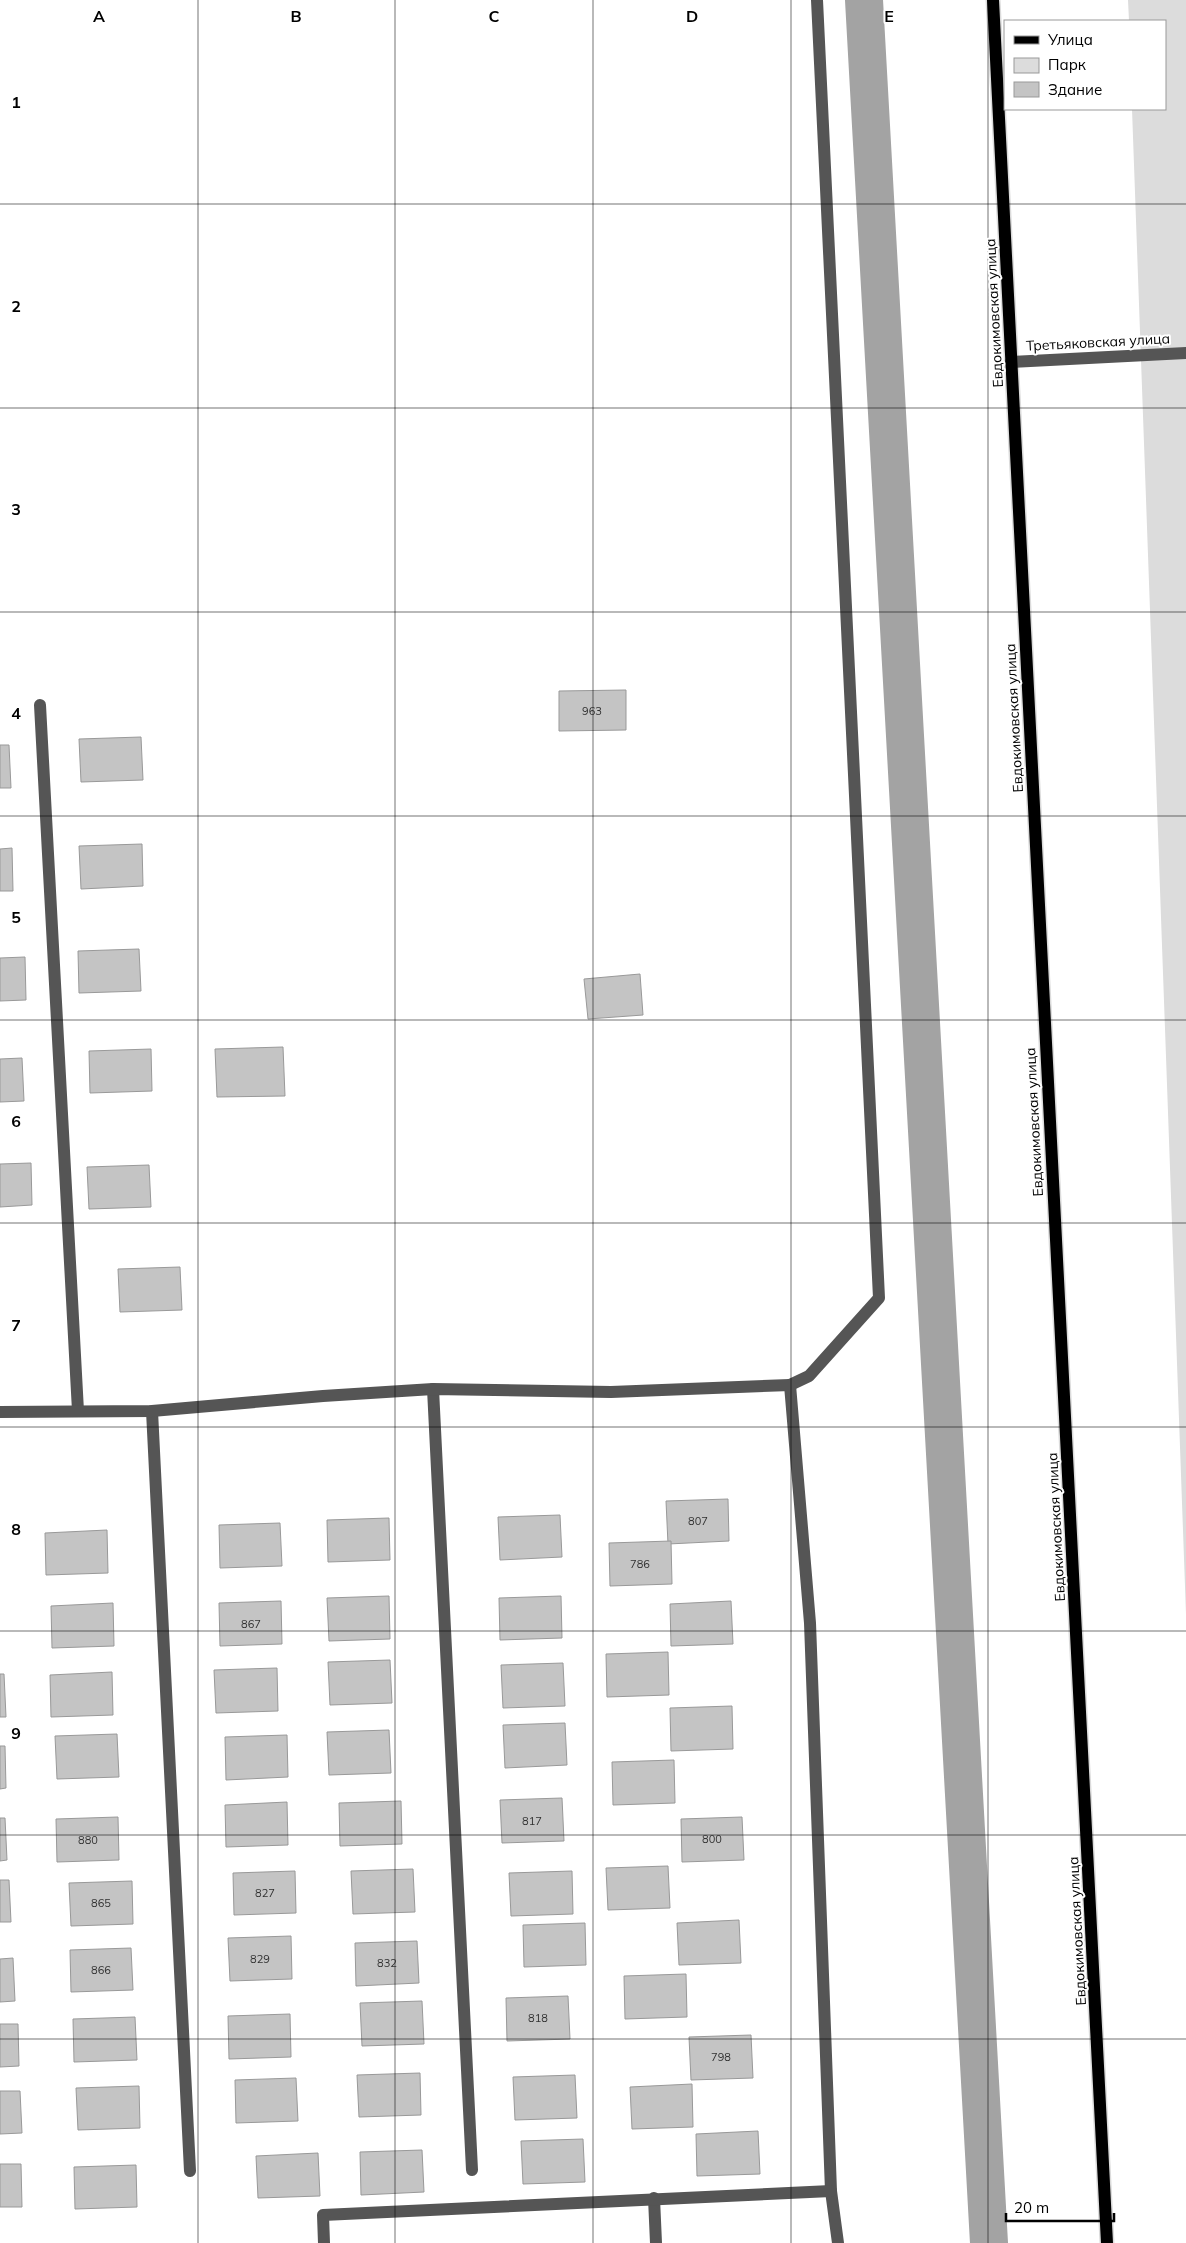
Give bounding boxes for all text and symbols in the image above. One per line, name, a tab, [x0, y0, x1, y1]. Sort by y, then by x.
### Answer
text: A	[93, 6, 105, 26]
text: B	[290, 6, 302, 26]
text: C	[489, 6, 500, 26]
text: D	[686, 6, 698, 26]
text: E	[884, 6, 894, 26]
legend	[1004, 20, 1166, 110]
text: Улица	[1047, 30, 1093, 49]
text: Парк	[1048, 55, 1087, 74]
text: Здание	[1048, 80, 1102, 99]
text: 1	[11, 92, 21, 112]
street label: Евдокимовская улица	[981, 238, 1007, 388]
text: 2	[11, 296, 21, 316]
street label: Третьяковская улица	[1025, 329, 1171, 355]
text: 3	[11, 499, 21, 519]
street label: Евдокимовская улица	[1001, 643, 1027, 793]
text: 4	[11, 703, 21, 723]
house number: 963	[582, 704, 602, 718]
text: 5	[11, 907, 21, 927]
street label: Евдокимовская улица	[1021, 1047, 1047, 1197]
text: 6	[11, 1111, 21, 1131]
text: 7	[11, 1315, 21, 1335]
street label: Евдокимовская улица	[1043, 1452, 1069, 1602]
house number: 807	[688, 1514, 708, 1528]
text: 8	[11, 1519, 21, 1539]
house number: 786	[630, 1557, 650, 1571]
house number: 867	[241, 1617, 261, 1631]
text: 9	[11, 1723, 21, 1743]
house number: 817	[522, 1814, 542, 1828]
house number: 800	[702, 1832, 722, 1846]
house number: 880	[78, 1833, 98, 1847]
street label: Евдокимовская улица	[1064, 1856, 1090, 2006]
house number: 827	[255, 1886, 275, 1900]
house number: 865	[91, 1896, 111, 1910]
house number: 829	[250, 1952, 270, 1966]
house number: 832	[377, 1956, 397, 1970]
house number: 866	[91, 1963, 111, 1977]
house number: 818	[528, 2011, 548, 2025]
house number: 798	[711, 2050, 731, 2064]
scale bar	[1006, 2190, 1114, 2222]
text: 20 m	[1014, 2198, 1049, 2217]

